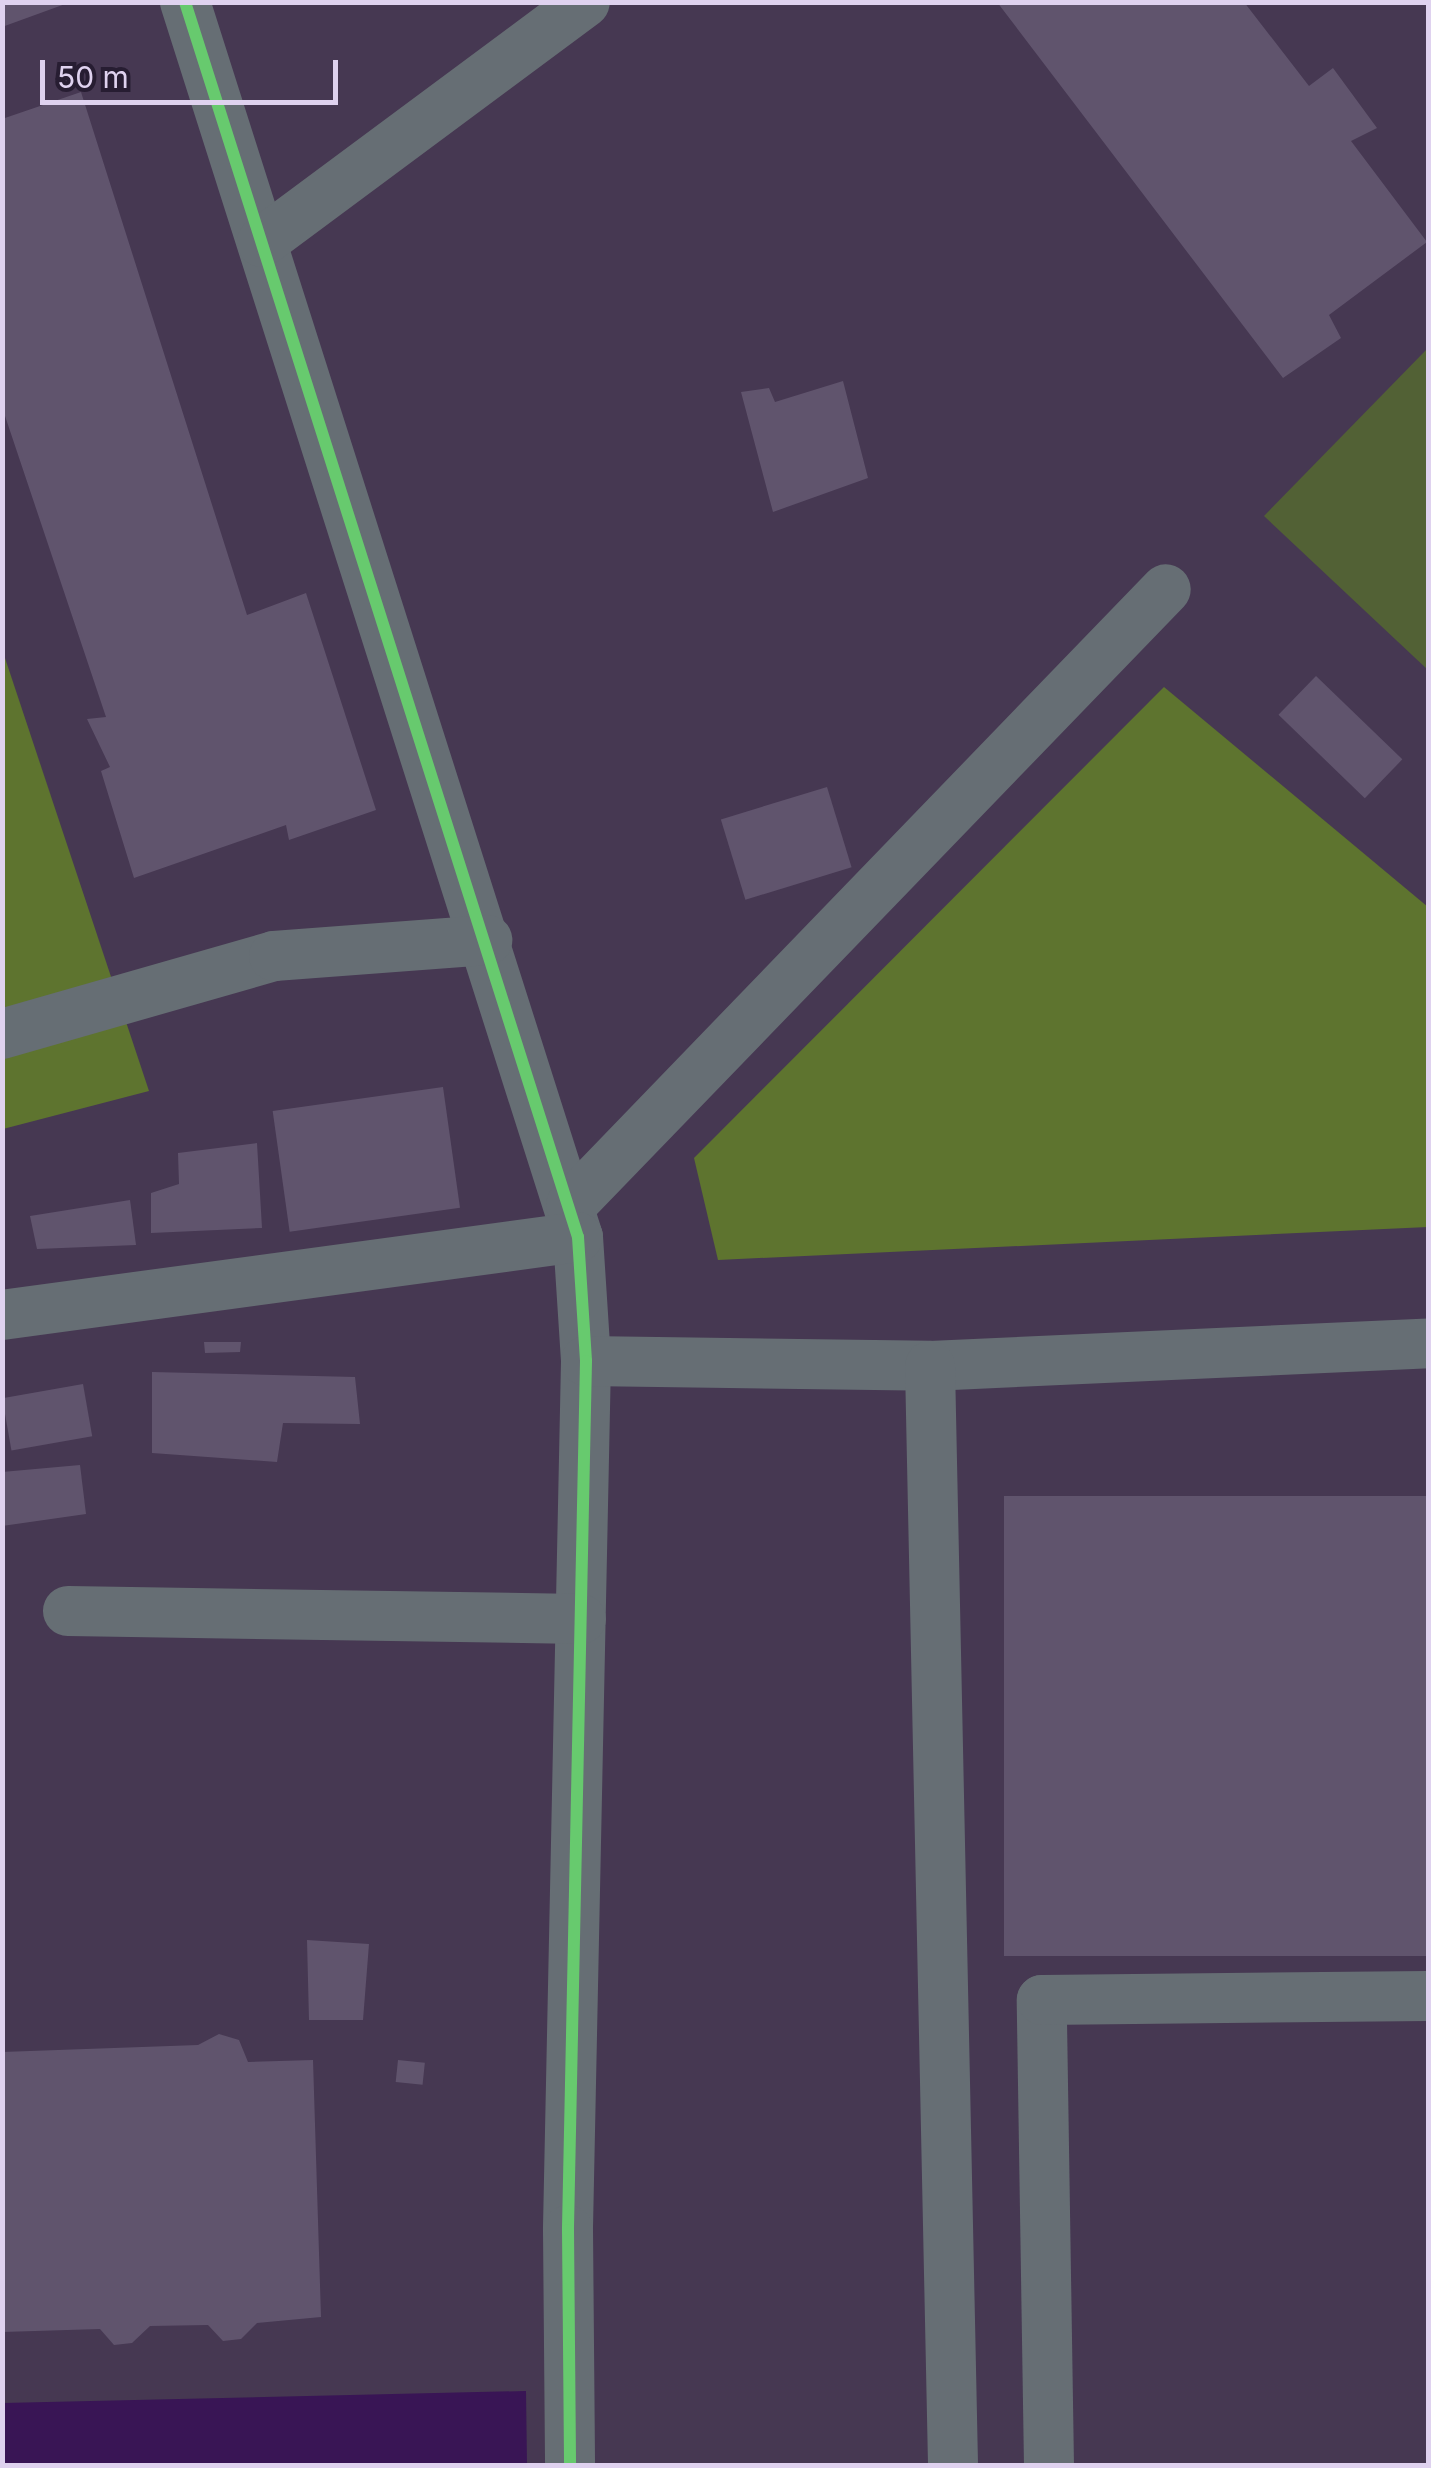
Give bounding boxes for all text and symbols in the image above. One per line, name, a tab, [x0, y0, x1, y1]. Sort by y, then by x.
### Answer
scale bar	[45, 40, 342, 102]
text: 50 m	[57, 59, 129, 95]

